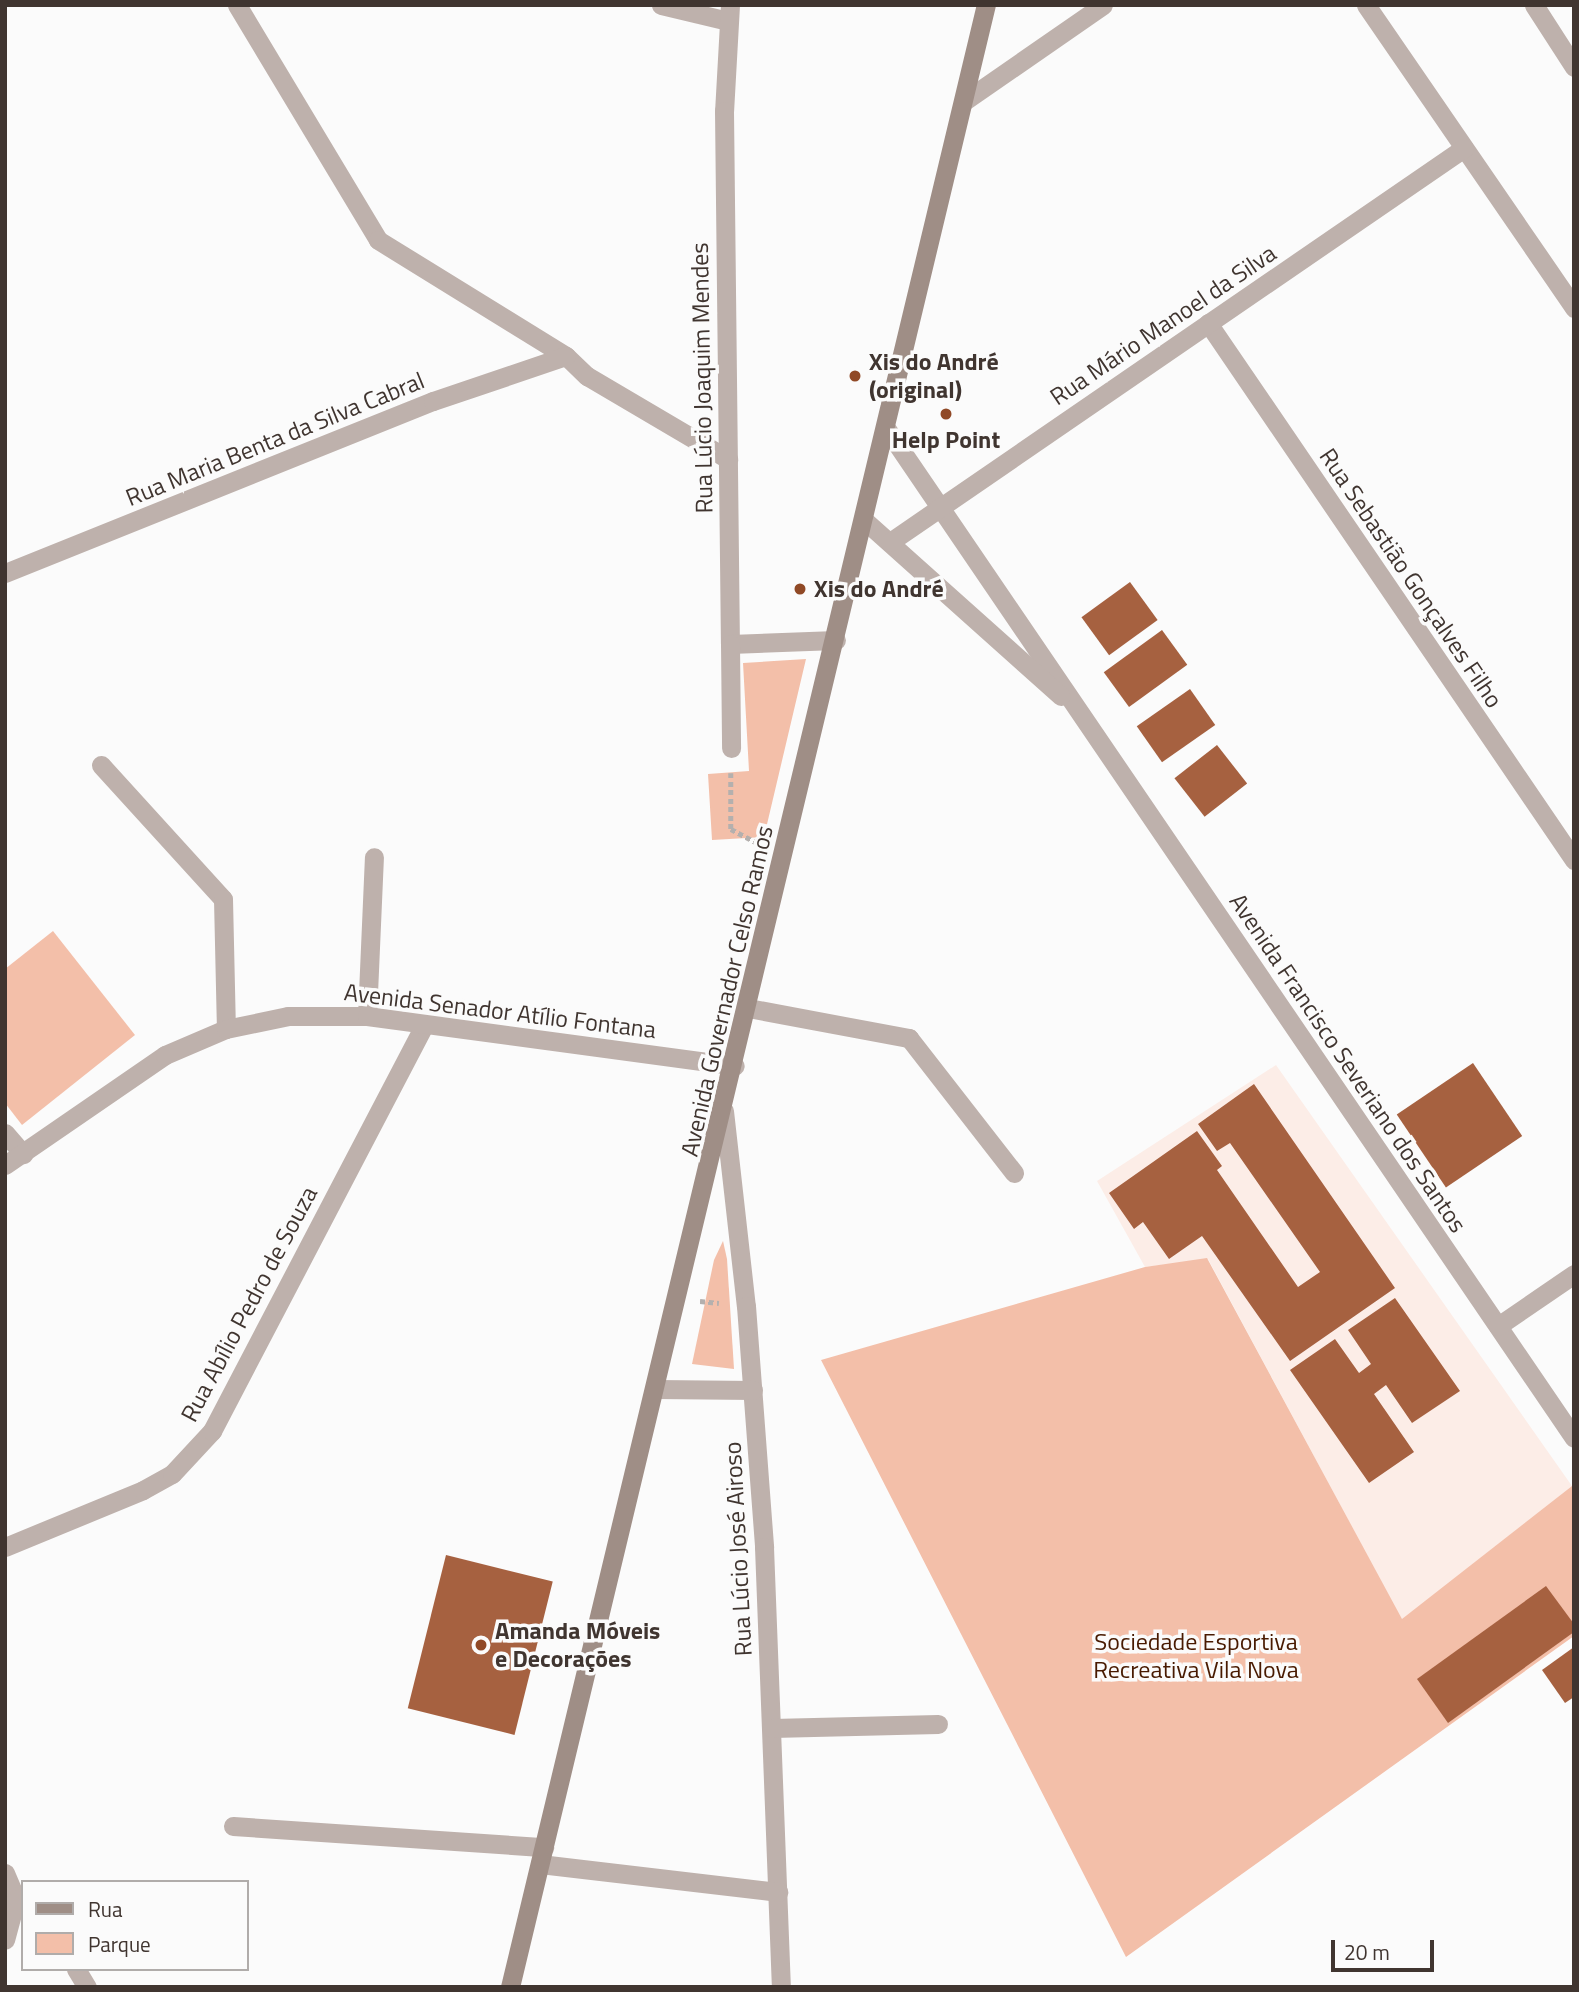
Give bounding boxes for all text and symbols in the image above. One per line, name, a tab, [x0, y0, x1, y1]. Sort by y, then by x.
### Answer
street label: Rua Mário Manoel da Silva	[1045, 239, 1281, 411]
street label: Rua Lúcio Joaquim Mendes	[685, 242, 719, 514]
place label: Xis do André (original)	[869, 348, 999, 404]
street label: Rua Maria Benta da Silva Cabral	[122, 366, 428, 512]
marker: Xis do André (original)	[847, 368, 863, 384]
marker: Help Point	[938, 406, 954, 422]
place label: Help Point	[892, 426, 1000, 454]
street label: Rua Sebastião Gonçalves Filho	[1313, 443, 1509, 713]
place label: Xis do André	[814, 575, 944, 603]
marker: Xis do André	[792, 581, 808, 597]
street label: Avenida Governador Celso Ramos	[675, 823, 779, 1159]
street label: Avenida Francisco Severiano dos Santos	[1223, 888, 1473, 1238]
street label: Avenida Senador Atílio Fontana	[342, 978, 658, 1044]
street label: Rua Abílio Pedro de Souza	[175, 1181, 323, 1427]
street label: Rua Lúcio José Airoso	[718, 1441, 758, 1657]
place label: Amanda Móveis e Decorações	[495, 1617, 660, 1673]
park label: Sociedade Esportiva Recreativa Vila Nova	[1093, 1628, 1299, 1684]
marker: Amanda Móveis e Decorações	[473, 1637, 489, 1653]
legend	[21, 1880, 248, 1971]
text: Rua	[88, 1893, 123, 1925]
scale bar	[1334, 1926, 1437, 1970]
text: Parque	[88, 1928, 151, 1960]
text: 20 m	[1344, 1936, 1390, 1968]

